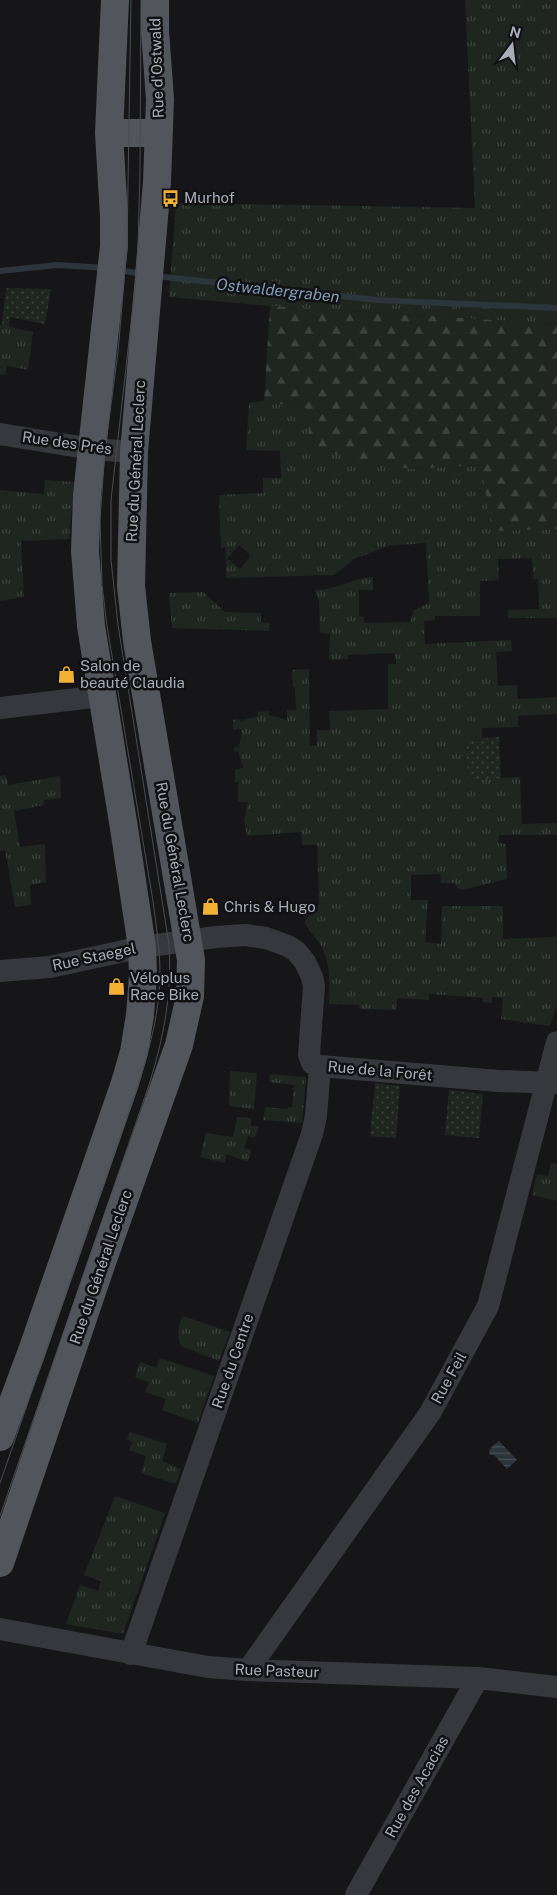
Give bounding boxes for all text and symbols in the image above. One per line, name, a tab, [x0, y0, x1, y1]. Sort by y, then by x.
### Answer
street label: Rue d'Ostwald	[146, 18, 167, 118]
north arrow	[487, 20, 537, 70]
text: N	[508, 23, 523, 42]
bus stop icon: Murhof	[160, 188, 180, 208]
place label: Murhof	[184, 189, 235, 206]
water label: Ostwaldergraben	[215, 275, 341, 306]
street label: Rue du Général Leclerc	[123, 380, 148, 542]
street label: Rue des Prés	[21, 428, 113, 457]
place label: Salon de beauté Claudia	[80, 657, 185, 691]
shop icon: Salon de beauté Claudia	[56, 665, 76, 685]
street label: Rue du Général Leclerc	[153, 781, 198, 943]
shop icon: Chris & Hugo	[200, 897, 220, 917]
place label: Chris & Hugo	[224, 898, 316, 915]
street label: Rue Staegel	[50, 939, 137, 974]
place label: Véloplus Race Bike	[130, 969, 199, 1003]
shop icon: Véloplus Race Bike	[106, 977, 126, 997]
street label: Rue de la Forêt	[327, 1057, 433, 1084]
street label: Rue du Général Leclerc	[66, 1187, 135, 1346]
street label: Rue du Centre	[208, 1311, 257, 1410]
street label: Rue Feil	[427, 1349, 470, 1407]
street label: Rue Pasteur	[234, 1661, 320, 1680]
street label: Rue des Acacias	[382, 1733, 452, 1841]

